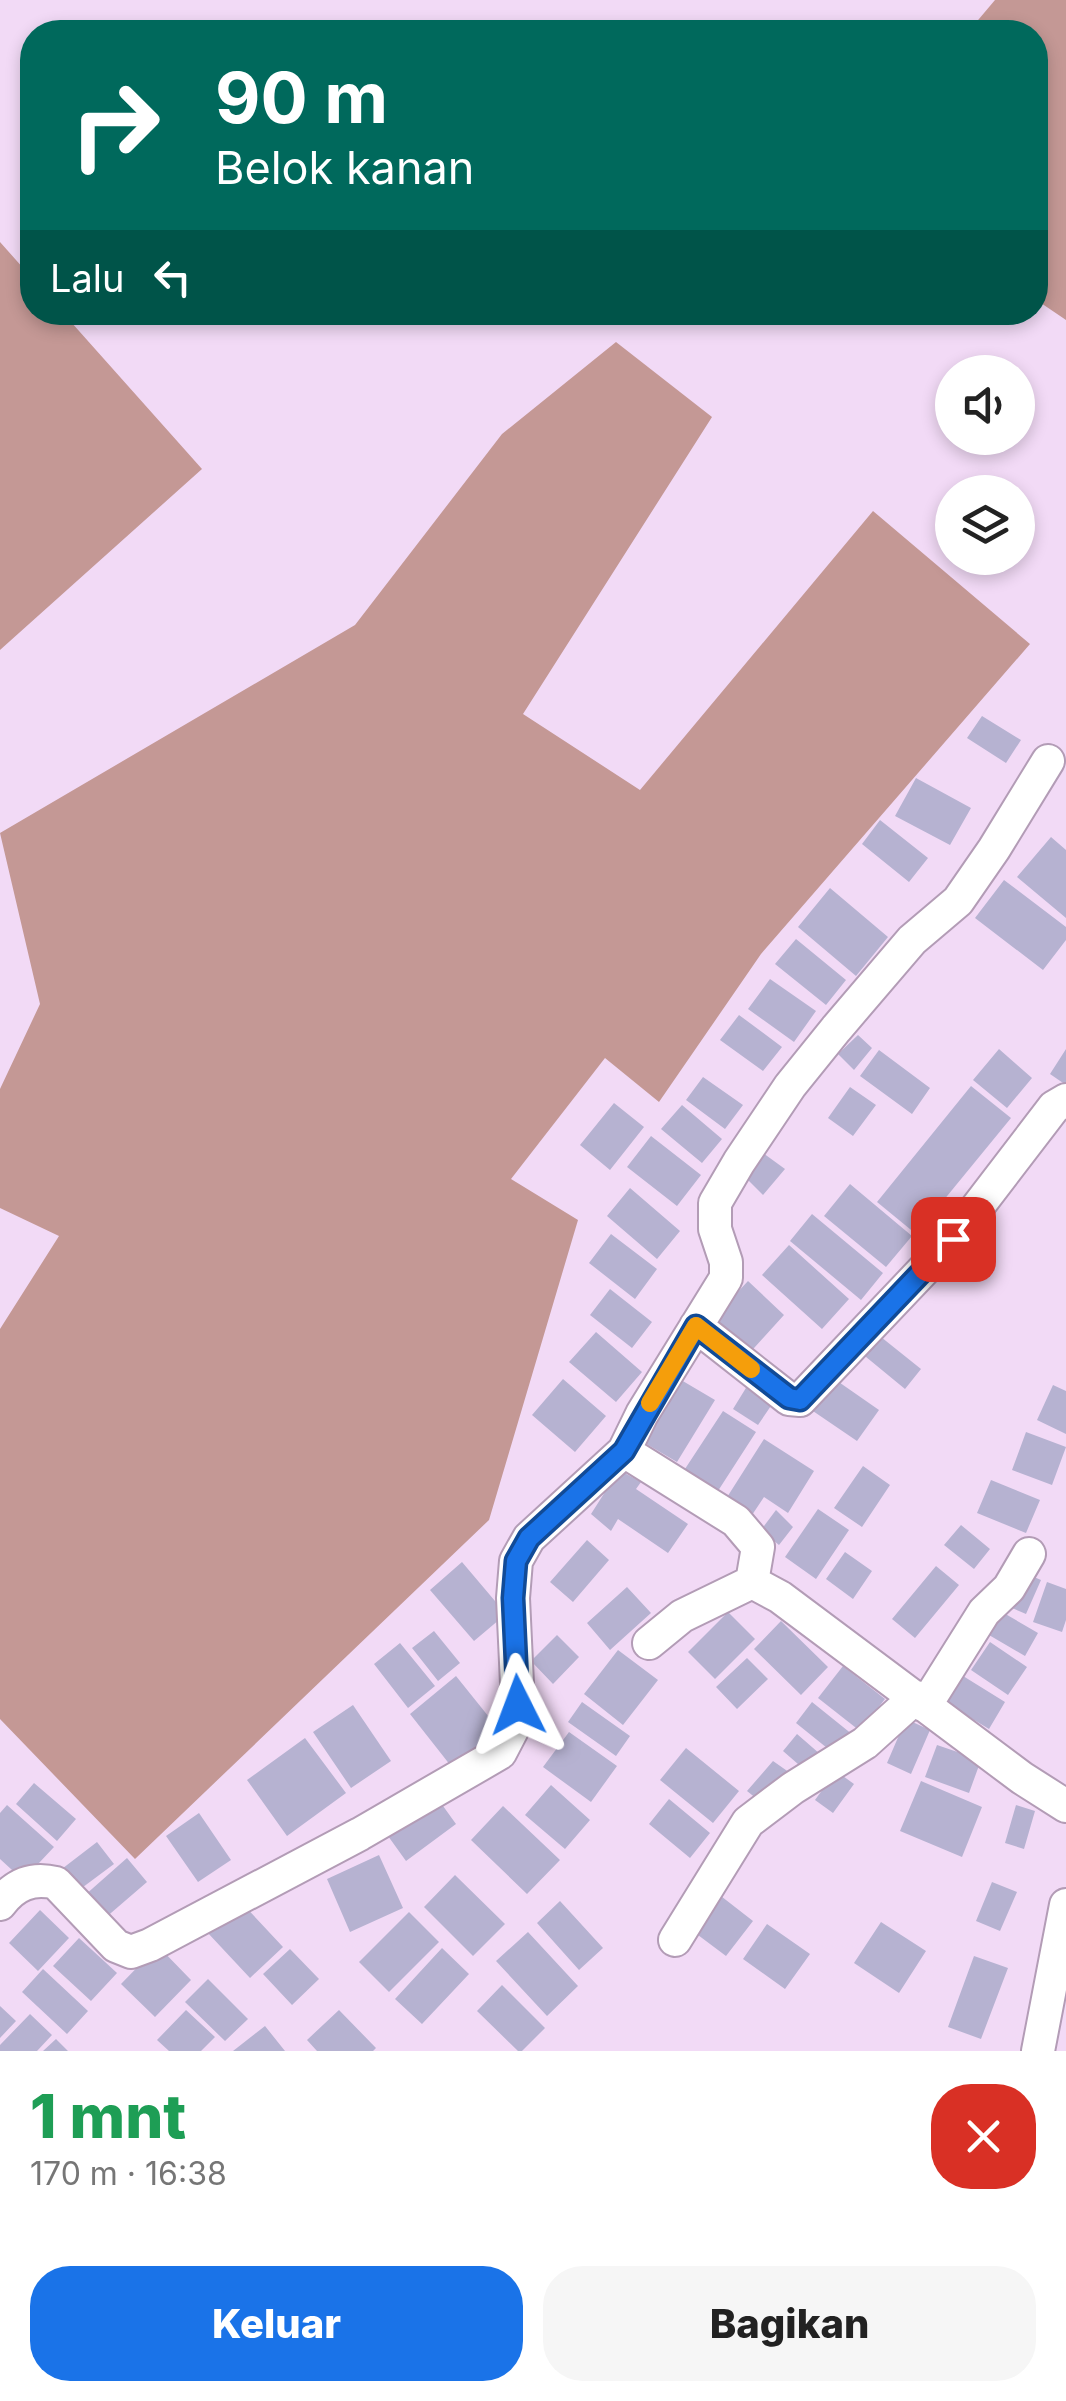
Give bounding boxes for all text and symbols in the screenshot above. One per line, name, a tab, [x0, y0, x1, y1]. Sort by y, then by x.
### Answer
text: 90 m	[215, 55, 388, 140]
icon: right	[50, 60, 180, 190]
text: Belok kanan	[215, 140, 474, 195]
icon: left	[145, 250, 200, 305]
text: Lalu	[50, 255, 125, 301]
map controls	[935, 355, 1035, 575]
button: sound	[935, 355, 1035, 455]
button: layers	[935, 475, 1035, 575]
pin	[911, 1197, 996, 1282]
icon: arrive	[926, 1212, 981, 1267]
position arrow	[466, 1653, 570, 1757]
text: 1 mnt	[30, 2080, 186, 2152]
button: close	[931, 2084, 1036, 2189]
text: 170 m · 16:38	[30, 2154, 227, 2193]
button: Keluar	[30, 2266, 523, 2381]
button: Bagikan	[543, 2266, 1036, 2381]

